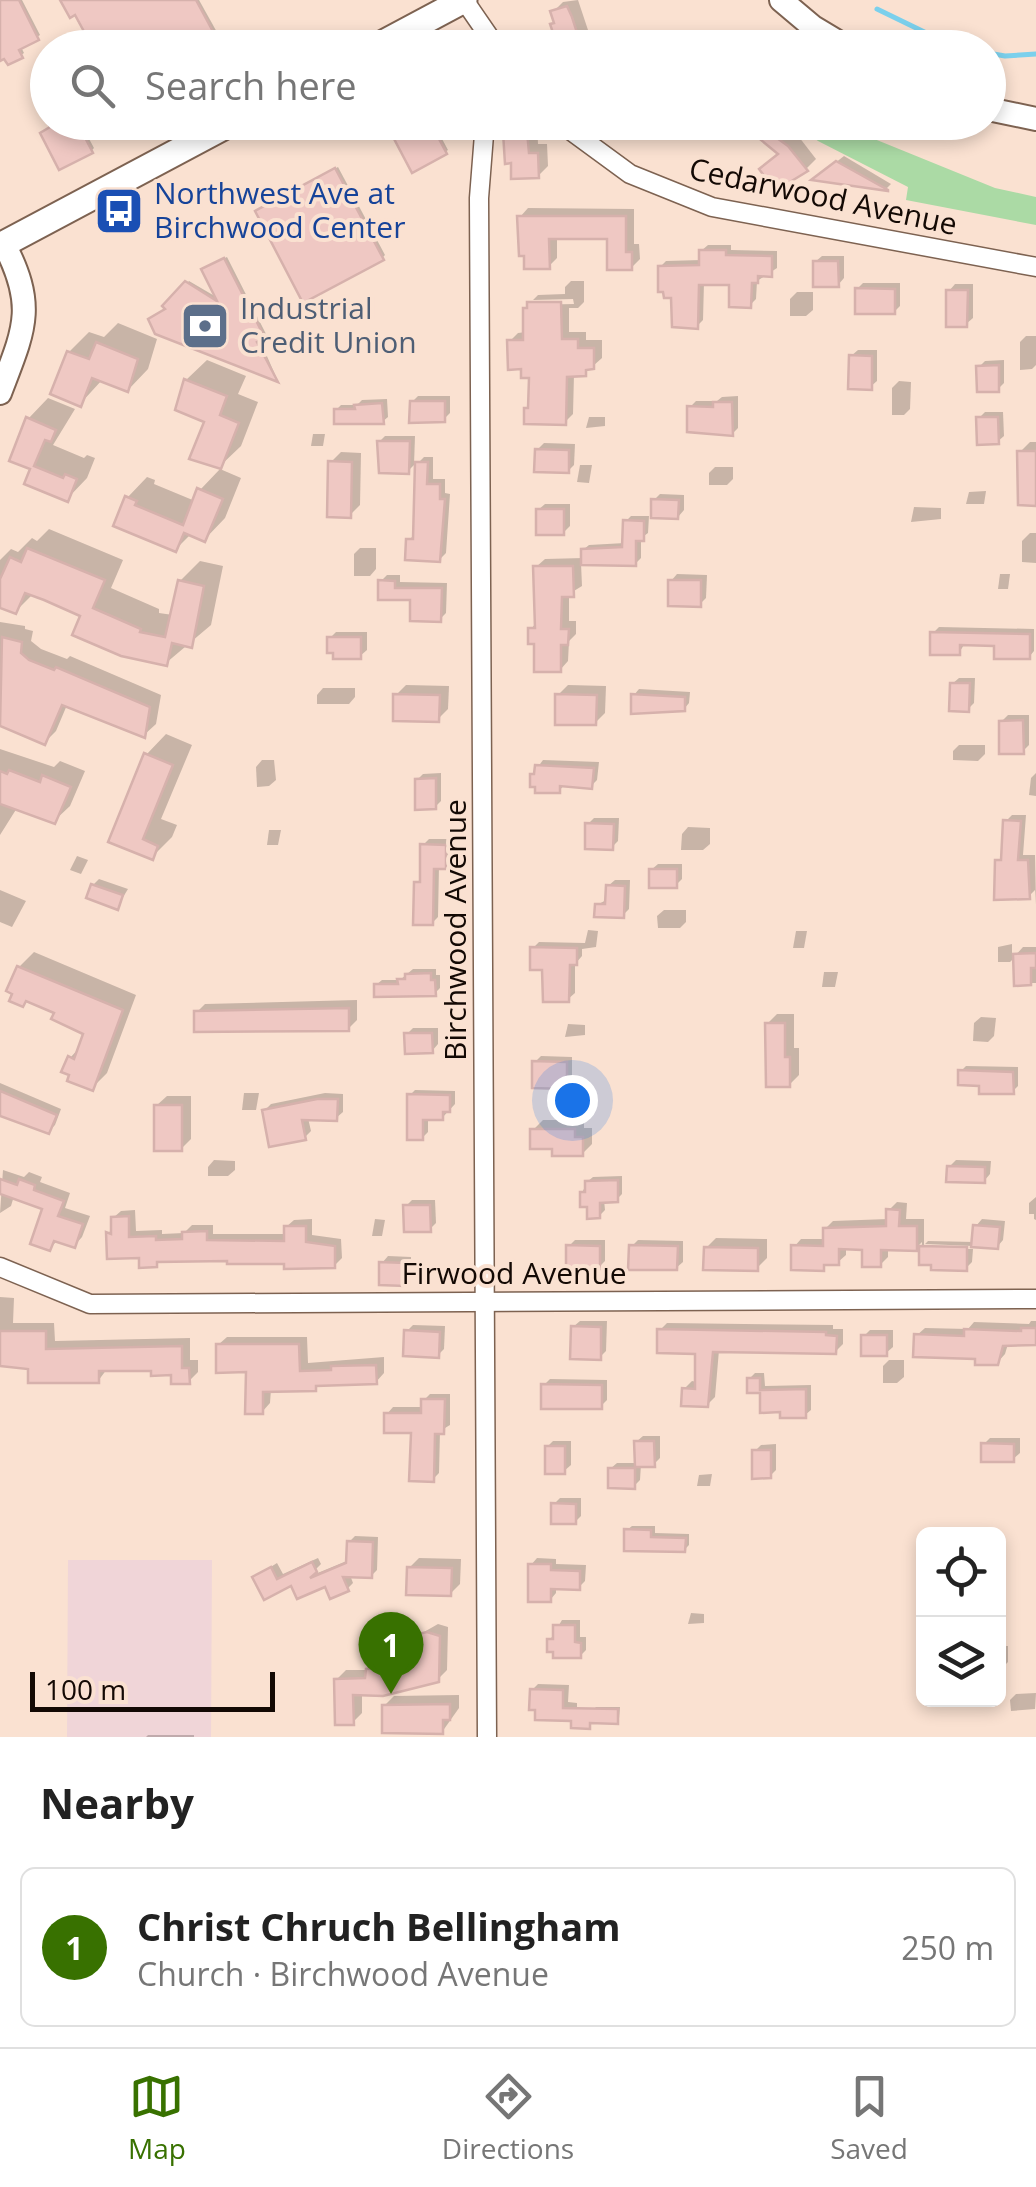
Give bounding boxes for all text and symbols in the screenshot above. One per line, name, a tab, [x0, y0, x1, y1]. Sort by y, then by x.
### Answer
search box	[30, 30, 1006, 140]
icon: search	[65, 58, 120, 113]
text: Search here	[145, 59, 357, 111]
street label: Cedarwood Avenue	[686, 147, 961, 244]
place label: Northwest Ave at Birchwood Center	[154, 172, 405, 247]
bus stop icon: Northwest Ave at Birchwood Center	[93, 185, 145, 237]
place label: Industrial Credit Union	[240, 287, 417, 362]
bank icon: Industrial Credit Union	[179, 300, 231, 352]
street label: Birchwood Avenue	[434, 799, 475, 1061]
your location	[547, 1075, 598, 1126]
street label: Firwood Avenue	[401, 1252, 627, 1293]
map controls	[916, 1527, 1006, 1707]
button: locate	[916, 1527, 1006, 1617]
pin: 1	[358, 1612, 424, 1694]
button: layers	[916, 1617, 1006, 1707]
scale bar	[30, 1667, 275, 1712]
text: 100 m	[45, 1670, 126, 1708]
text: Nearby	[40, 1774, 194, 1831]
text: Christ Chruch Bellingham	[137, 1900, 621, 1952]
text: 1	[65, 1926, 84, 1969]
text: 250 m	[901, 1926, 994, 1969]
text: Church · Birchwood Avenue	[137, 1952, 549, 1995]
tab: Map	[128, 2069, 186, 2167]
tab: Directions	[442, 2069, 574, 2167]
tab: Saved	[830, 2069, 908, 2167]

